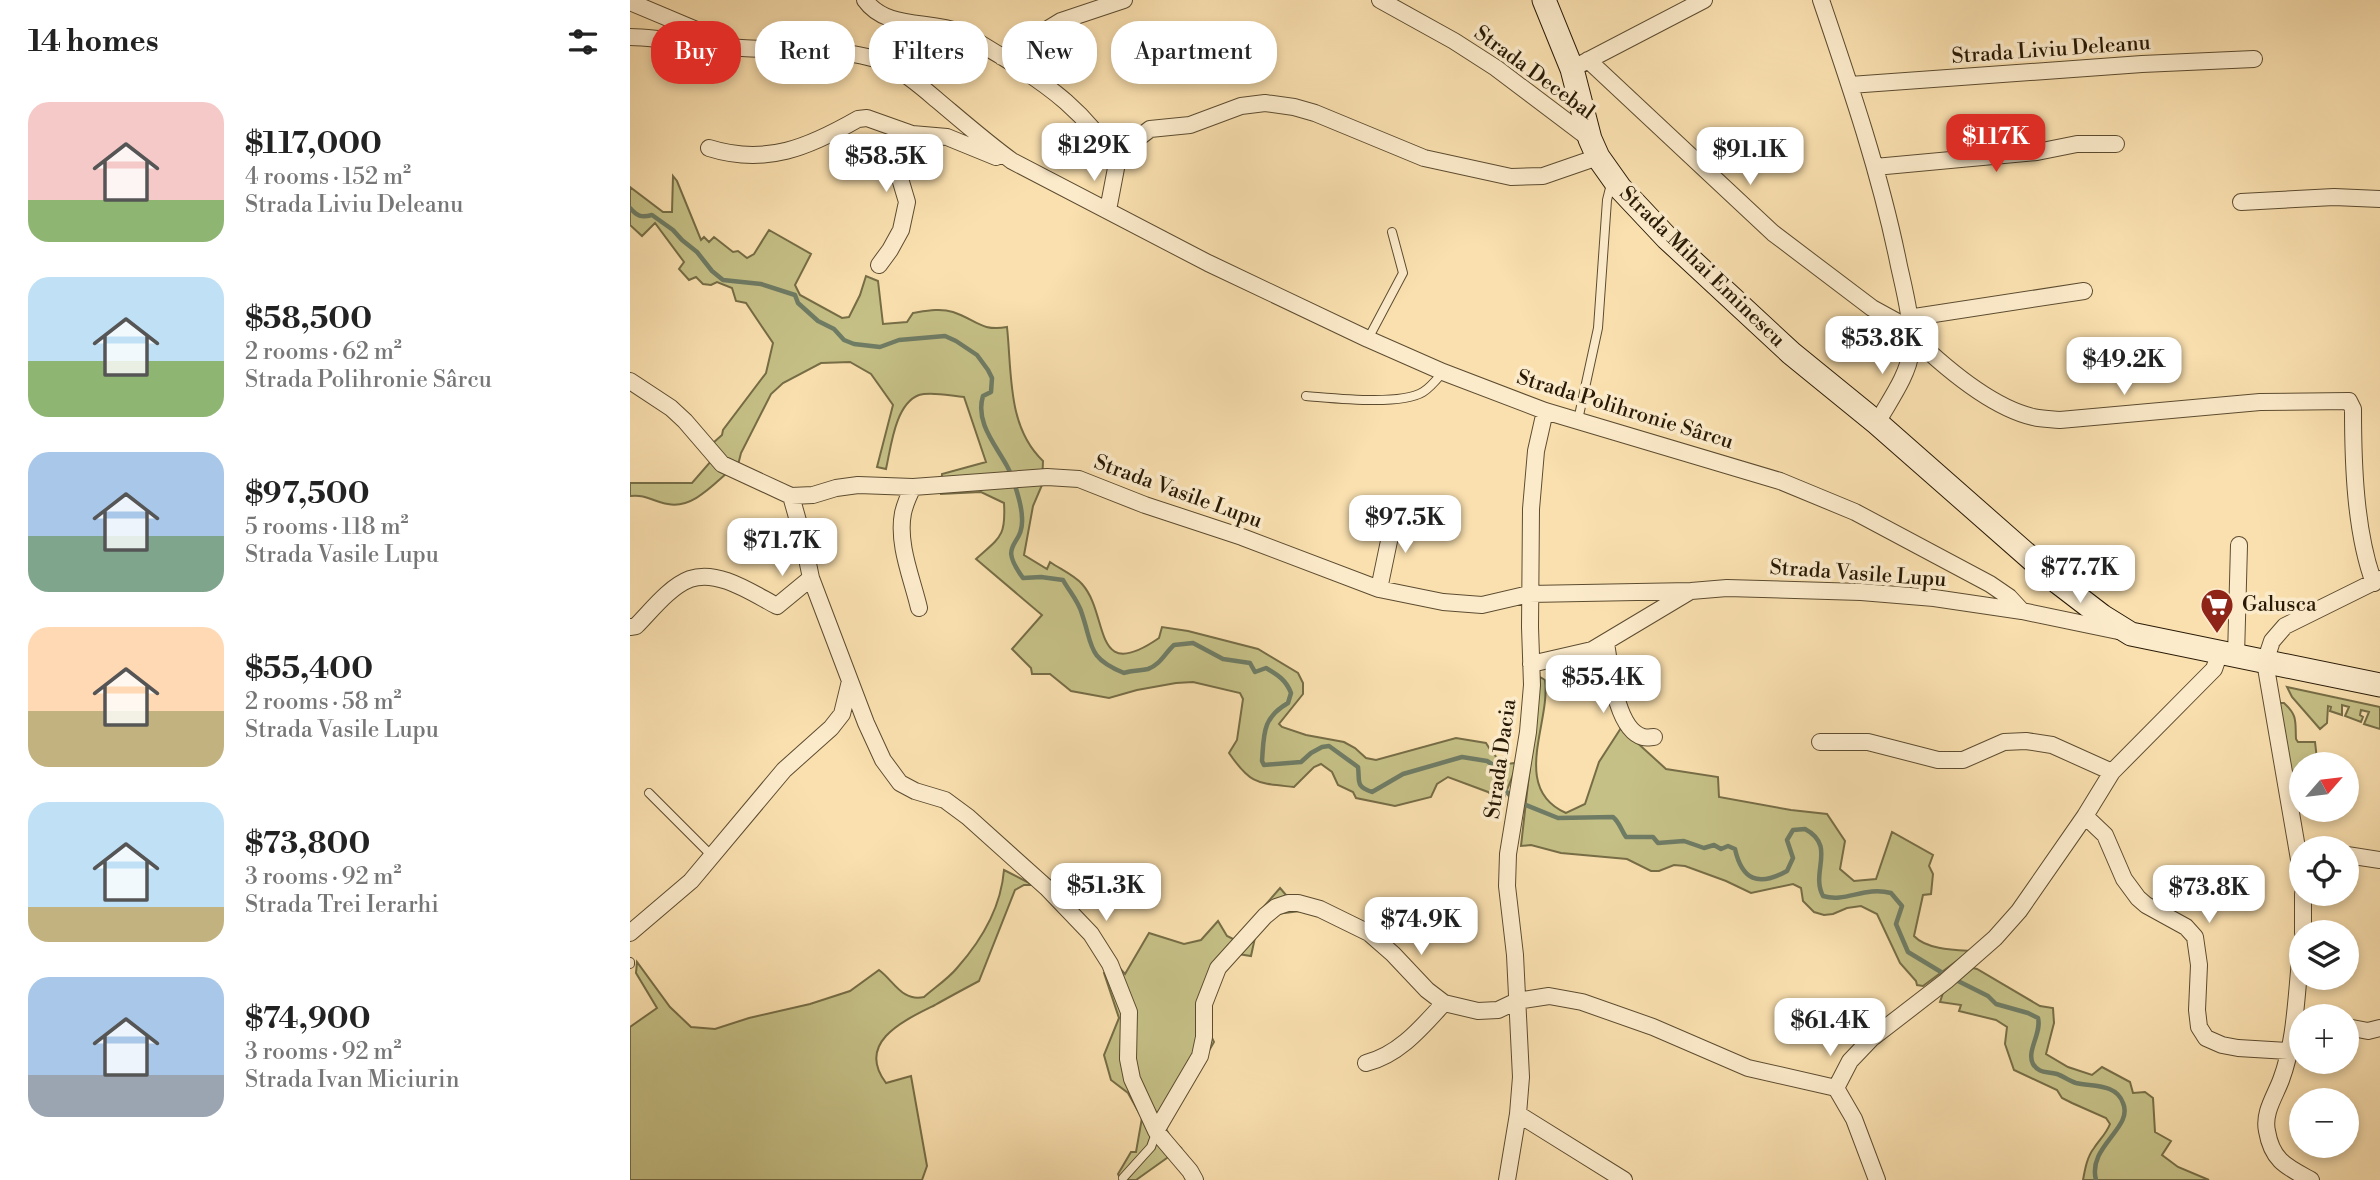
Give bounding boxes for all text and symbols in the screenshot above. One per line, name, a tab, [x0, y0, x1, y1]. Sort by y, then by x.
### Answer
street label: Strada Decebal	[1469, 20, 1599, 126]
chip: Buy	[651, 21, 741, 84]
chip: Rent	[755, 21, 855, 84]
chip: Filters	[869, 21, 988, 84]
chip: New	[1002, 21, 1097, 84]
chip: Apartment	[1111, 21, 1277, 84]
text: 14 homes	[28, 23, 159, 61]
icon: filters	[564, 23, 602, 61]
street label: Strada Liviu Deleanu	[1951, 30, 2151, 70]
pin: $117K	[1947, 114, 2045, 174]
text: $117K	[1962, 123, 2030, 151]
pin: $129K	[1045, 124, 1143, 183]
text: $117,000	[245, 125, 382, 163]
pin: $91.1K	[1693, 128, 1807, 187]
icon: home	[84, 130, 168, 214]
text: $129K	[1058, 132, 1130, 160]
pin: $58.5K	[829, 134, 943, 194]
text: $91.1K	[1713, 136, 1787, 164]
text: $58.5K	[845, 143, 927, 171]
text: 4 rooms · 152 m²	[245, 163, 411, 191]
street label: Strada Mihai Eminescu	[1614, 181, 1790, 353]
text: Strada Liviu Deleanu	[245, 191, 463, 219]
text: $58,500	[245, 300, 372, 338]
icon: home	[84, 305, 168, 389]
pin: $53.8K	[1825, 316, 1939, 376]
text: $53.8K	[1841, 325, 1923, 353]
text: 2 rooms · 62 m²	[245, 338, 402, 366]
pin: $49.2K	[2067, 338, 2181, 397]
text: $49.2K	[2083, 346, 2165, 374]
street label: Strada Polihronie Sârcu	[1513, 365, 1737, 455]
text: Strada Polihronie Sârcu	[245, 366, 492, 394]
street label: Strada Vasile Lupu	[1090, 449, 1266, 535]
text: $97,500	[245, 475, 369, 513]
icon: home	[84, 480, 168, 564]
pin: $97.5K	[1348, 496, 1462, 555]
text: $97.5K	[1365, 504, 1445, 532]
text: 5 rooms · 118 m²	[245, 513, 409, 541]
pin: $71.7K	[725, 518, 839, 578]
text: $71.7K	[743, 527, 821, 555]
text: Strada Vasile Lupu	[245, 541, 439, 569]
pin: $77.7K	[2023, 546, 2137, 605]
text: $77.7K	[2041, 554, 2119, 582]
street label: Strada Vasile Lupu	[1769, 555, 1947, 593]
supermarket icon: Galusca	[2198, 586, 2236, 635]
place label: Galusca	[2242, 592, 2317, 618]
text: $55,400	[245, 650, 373, 688]
icon: home	[84, 655, 168, 739]
pin: $55.4K	[1546, 656, 1660, 715]
text: $55.4K	[1562, 664, 1644, 692]
text: 2 rooms · 58 m²	[245, 688, 402, 716]
street label: Strada Dacia	[1480, 697, 1522, 821]
text: Strada Vasile Lupu	[245, 716, 439, 744]
north arrow	[2289, 752, 2359, 822]
map controls	[2289, 752, 2359, 1158]
text: $73,800	[245, 825, 370, 863]
icon: home	[84, 830, 168, 914]
button: locate	[2289, 836, 2359, 906]
text: 3 rooms · 92 m²	[245, 863, 401, 891]
pin: $51.3K	[1049, 864, 1163, 923]
pin: $73.8K	[2152, 866, 2266, 925]
text: $51.3K	[1067, 872, 1145, 900]
text: $73.8K	[2169, 874, 2249, 902]
text: Strada Trei Ierarhi	[245, 891, 439, 919]
pin: $74.9K	[1364, 898, 1478, 957]
text: $74.9K	[1381, 906, 1461, 934]
button: layers	[2289, 920, 2359, 990]
pin: $61.4K	[1773, 998, 1887, 1058]
text: $74,900	[245, 1000, 370, 1038]
button: +	[2289, 1004, 2359, 1074]
icon: home	[84, 1005, 168, 1089]
text: $61.4K	[1790, 1007, 1870, 1035]
text: 3 rooms · 92 m²	[245, 1038, 401, 1066]
text: Strada Ivan Miciurin	[245, 1066, 459, 1094]
button: −	[2289, 1088, 2359, 1158]

